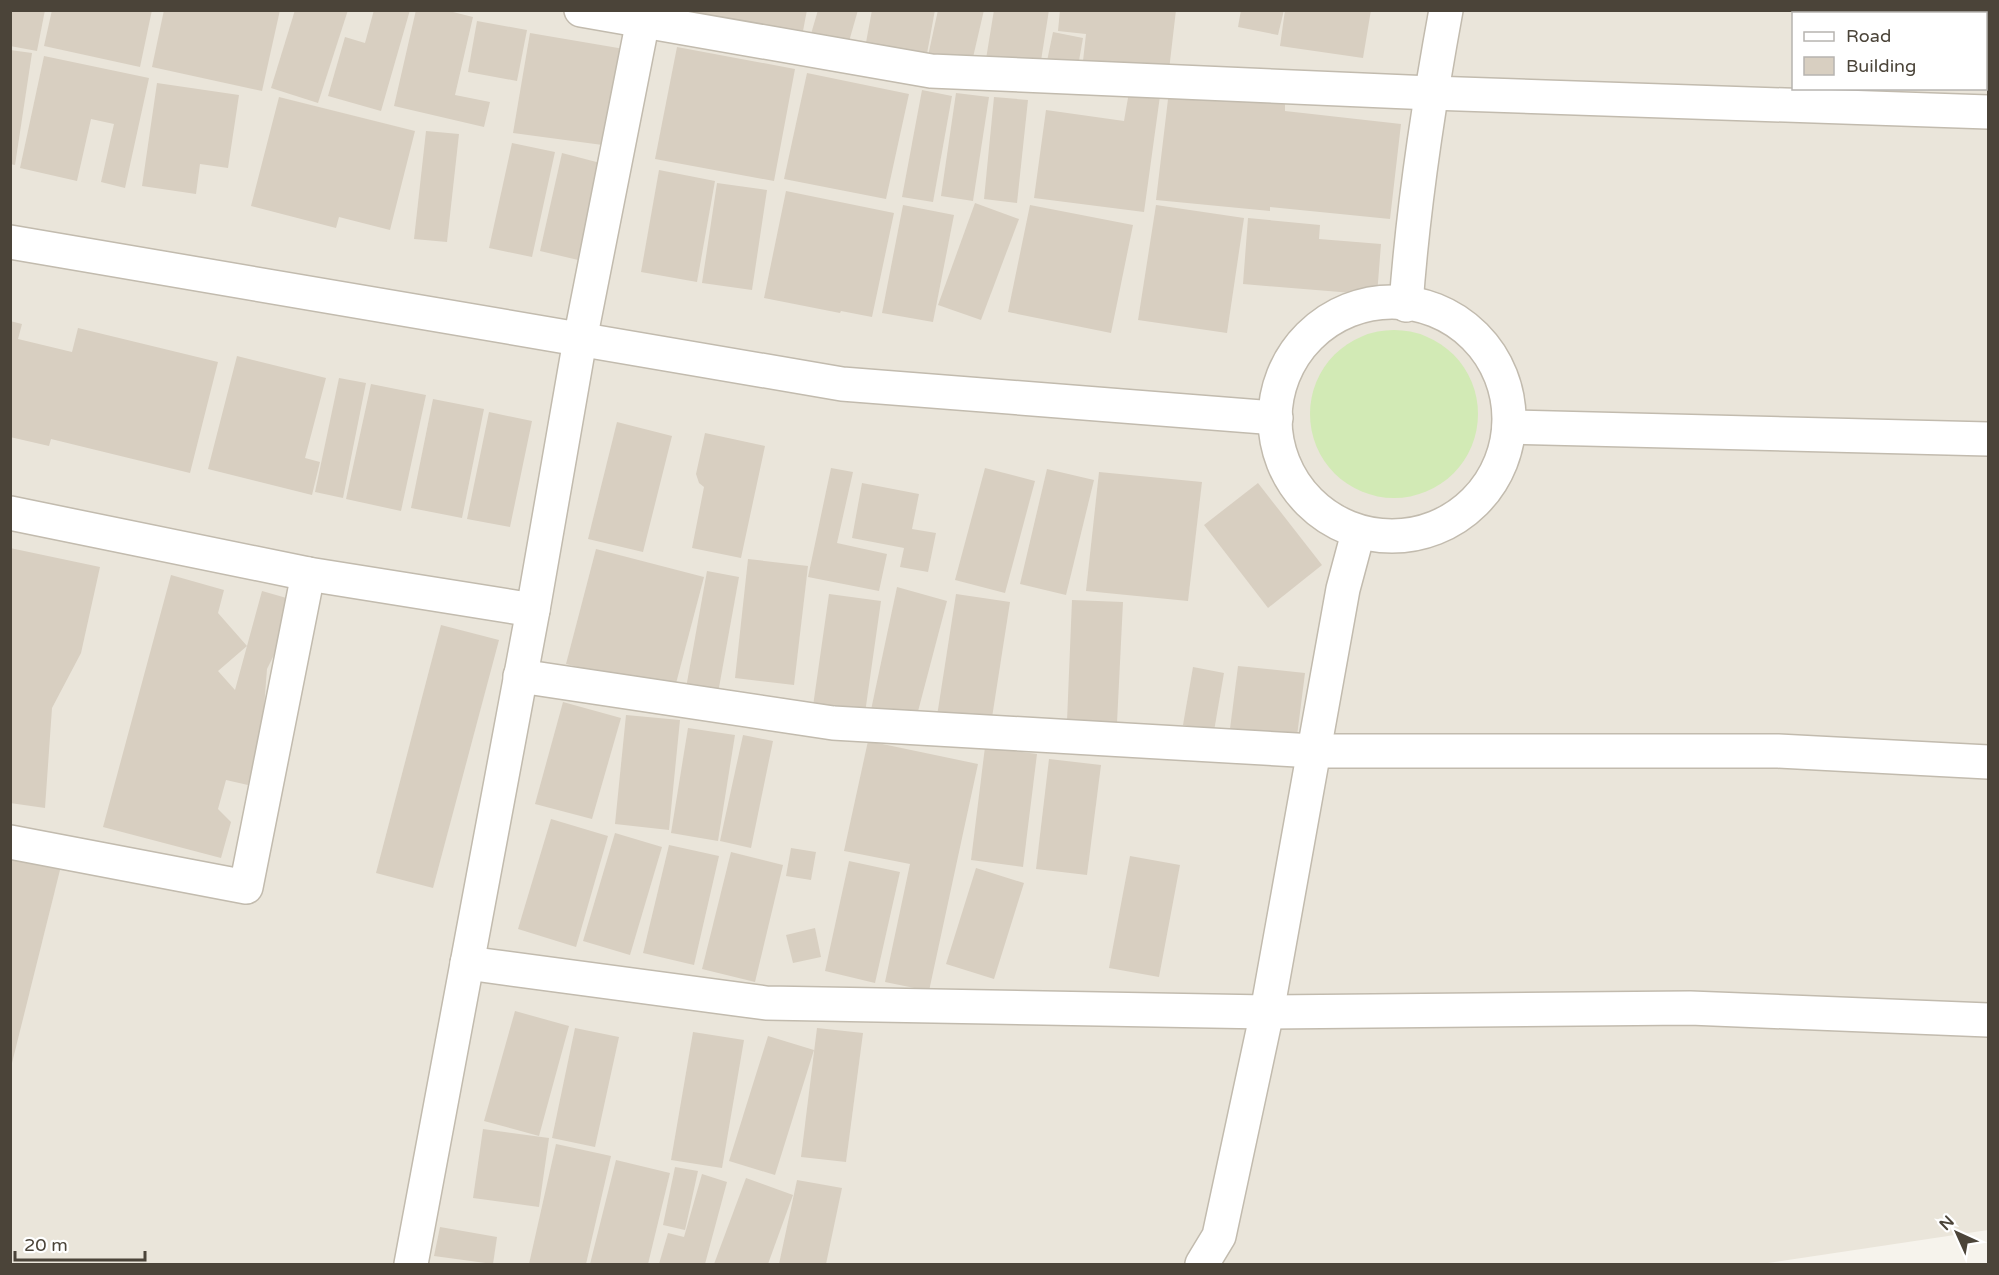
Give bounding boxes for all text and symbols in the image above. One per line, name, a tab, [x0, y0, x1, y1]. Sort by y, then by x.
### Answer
legend	[1792, 12, 1987, 90]
text: Road	[1846, 25, 1891, 47]
text: Building	[1846, 55, 1916, 77]
north arrow	[1927, 1203, 1987, 1263]
text: N	[1935, 1211, 1959, 1235]
scale bar	[15, 1224, 146, 1262]
text: 20 m	[24, 1234, 68, 1256]

